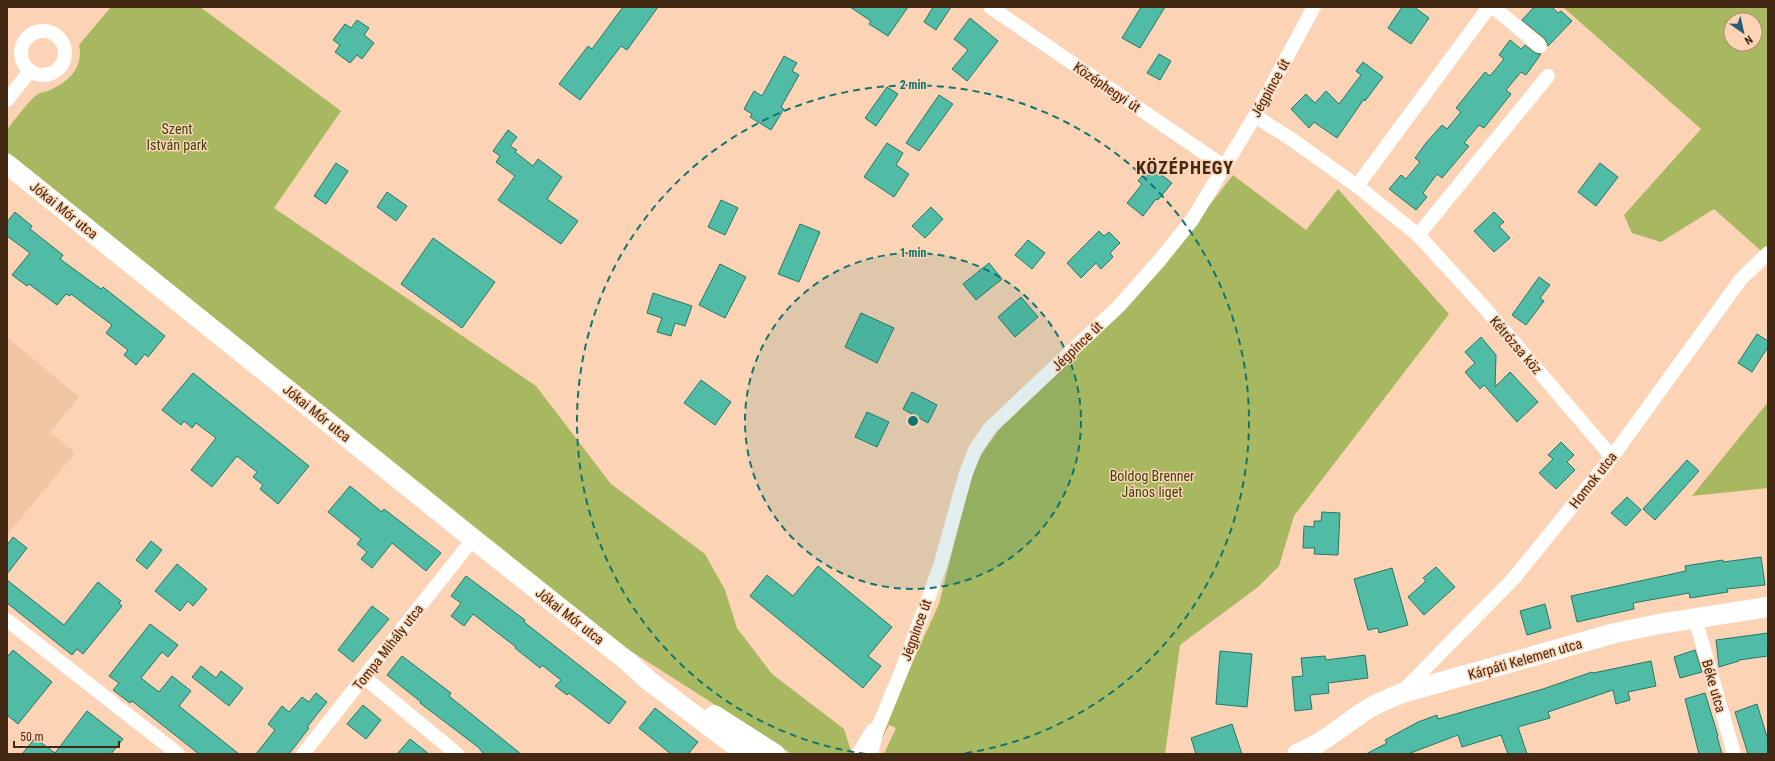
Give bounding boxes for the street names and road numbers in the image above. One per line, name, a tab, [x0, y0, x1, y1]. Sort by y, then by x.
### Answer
street label: Jégpince út	[1247, 56, 1293, 120]
street label: Középhegyi út	[1070, 59, 1144, 115]
street label: Jókai Mór utca	[27, 178, 101, 242]
street label: Kétrózsa köz	[1487, 313, 1545, 377]
street label: Jégpince út	[1048, 318, 1106, 374]
street label: Jókai Mór utca	[280, 381, 354, 445]
street label: Homok utca	[1566, 449, 1620, 511]
street label: Jókai Mór utca	[533, 584, 607, 648]
street label: Jégpince út	[897, 597, 935, 663]
street label: Tompa Mihály utca	[349, 601, 427, 693]
street label: Kárpáti Kelemen utca	[1466, 635, 1584, 683]
street label: Béke utca	[1699, 658, 1729, 714]

